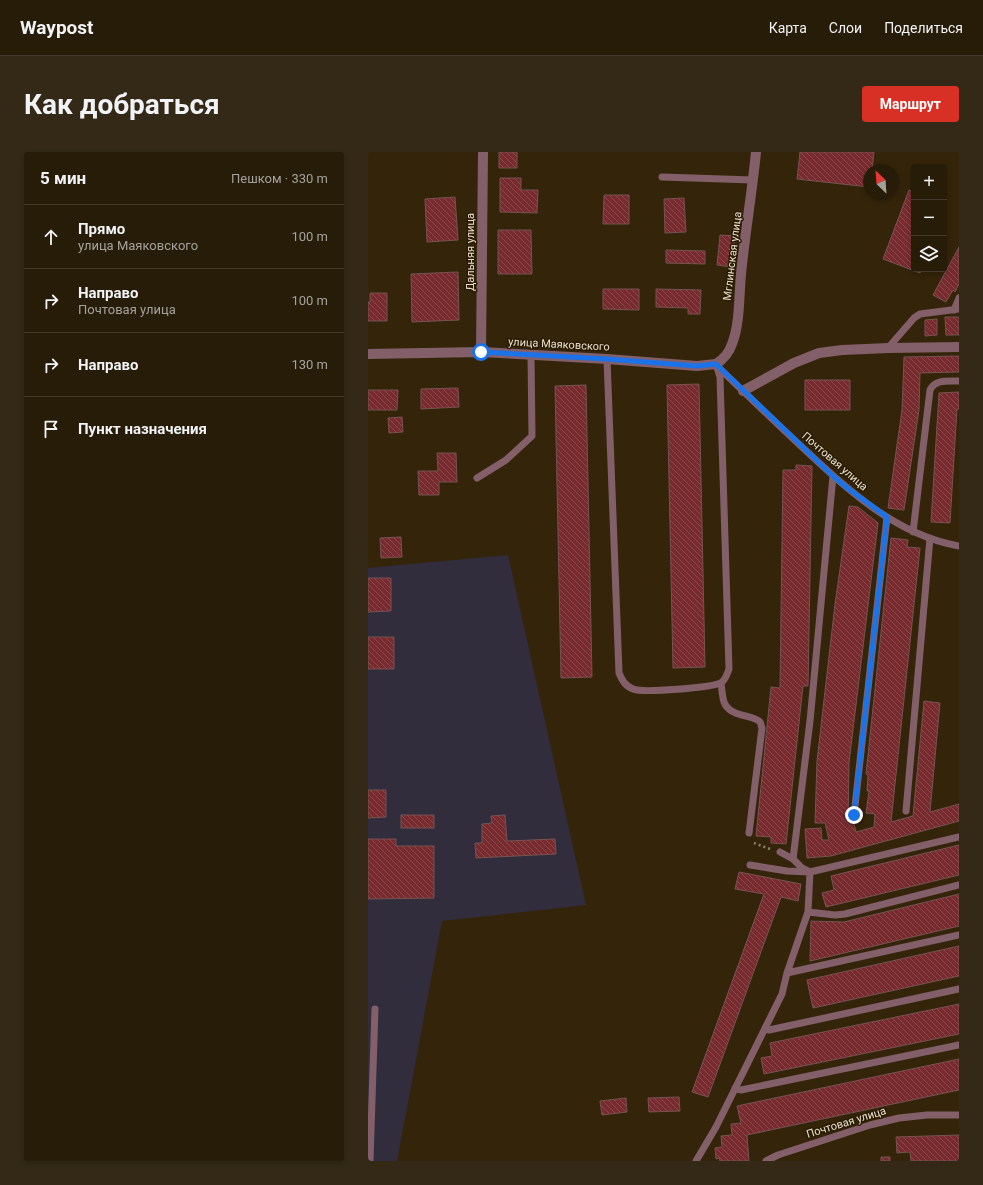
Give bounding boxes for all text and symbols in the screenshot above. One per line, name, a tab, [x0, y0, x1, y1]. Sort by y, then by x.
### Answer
text: Waypost	[20, 16, 94, 39]
text: Карта	[769, 20, 807, 36]
text: Слои	[829, 20, 862, 36]
text: Поделиться	[884, 20, 963, 36]
button: Маршрут	[862, 86, 959, 122]
text: Как добраться	[24, 88, 220, 121]
north arrow	[863, 164, 899, 200]
map controls	[911, 164, 947, 272]
button: +	[911, 164, 947, 200]
text: 5 мин	[40, 168, 86, 188]
text: Пешком · 330 m	[231, 171, 328, 186]
button: −	[911, 200, 947, 236]
street label: Мглинская улица	[721, 211, 744, 301]
street label: Дальняя улица	[464, 213, 477, 291]
text: Прямо	[78, 220, 125, 238]
icon: ahead	[40, 226, 62, 248]
text: 100 m	[291, 229, 328, 244]
button: layers	[911, 236, 947, 272]
text: улица Маяковского	[78, 238, 198, 253]
text: Направо	[78, 284, 139, 302]
icon: right	[40, 290, 62, 312]
text: 100 m	[291, 293, 328, 308]
text: Почтовая улица	[78, 302, 176, 317]
street label: улица Маяковского	[508, 335, 610, 354]
route start	[472, 343, 490, 361]
icon: right	[40, 354, 62, 376]
text: Направо	[78, 356, 139, 374]
text: 130 m	[291, 357, 328, 372]
icon: arrive	[40, 418, 62, 440]
text: Пункт назначения	[78, 420, 207, 438]
street label: Почтовая улица	[799, 429, 870, 493]
route end	[845, 806, 863, 824]
street label: Почтовая улица	[805, 1104, 888, 1141]

